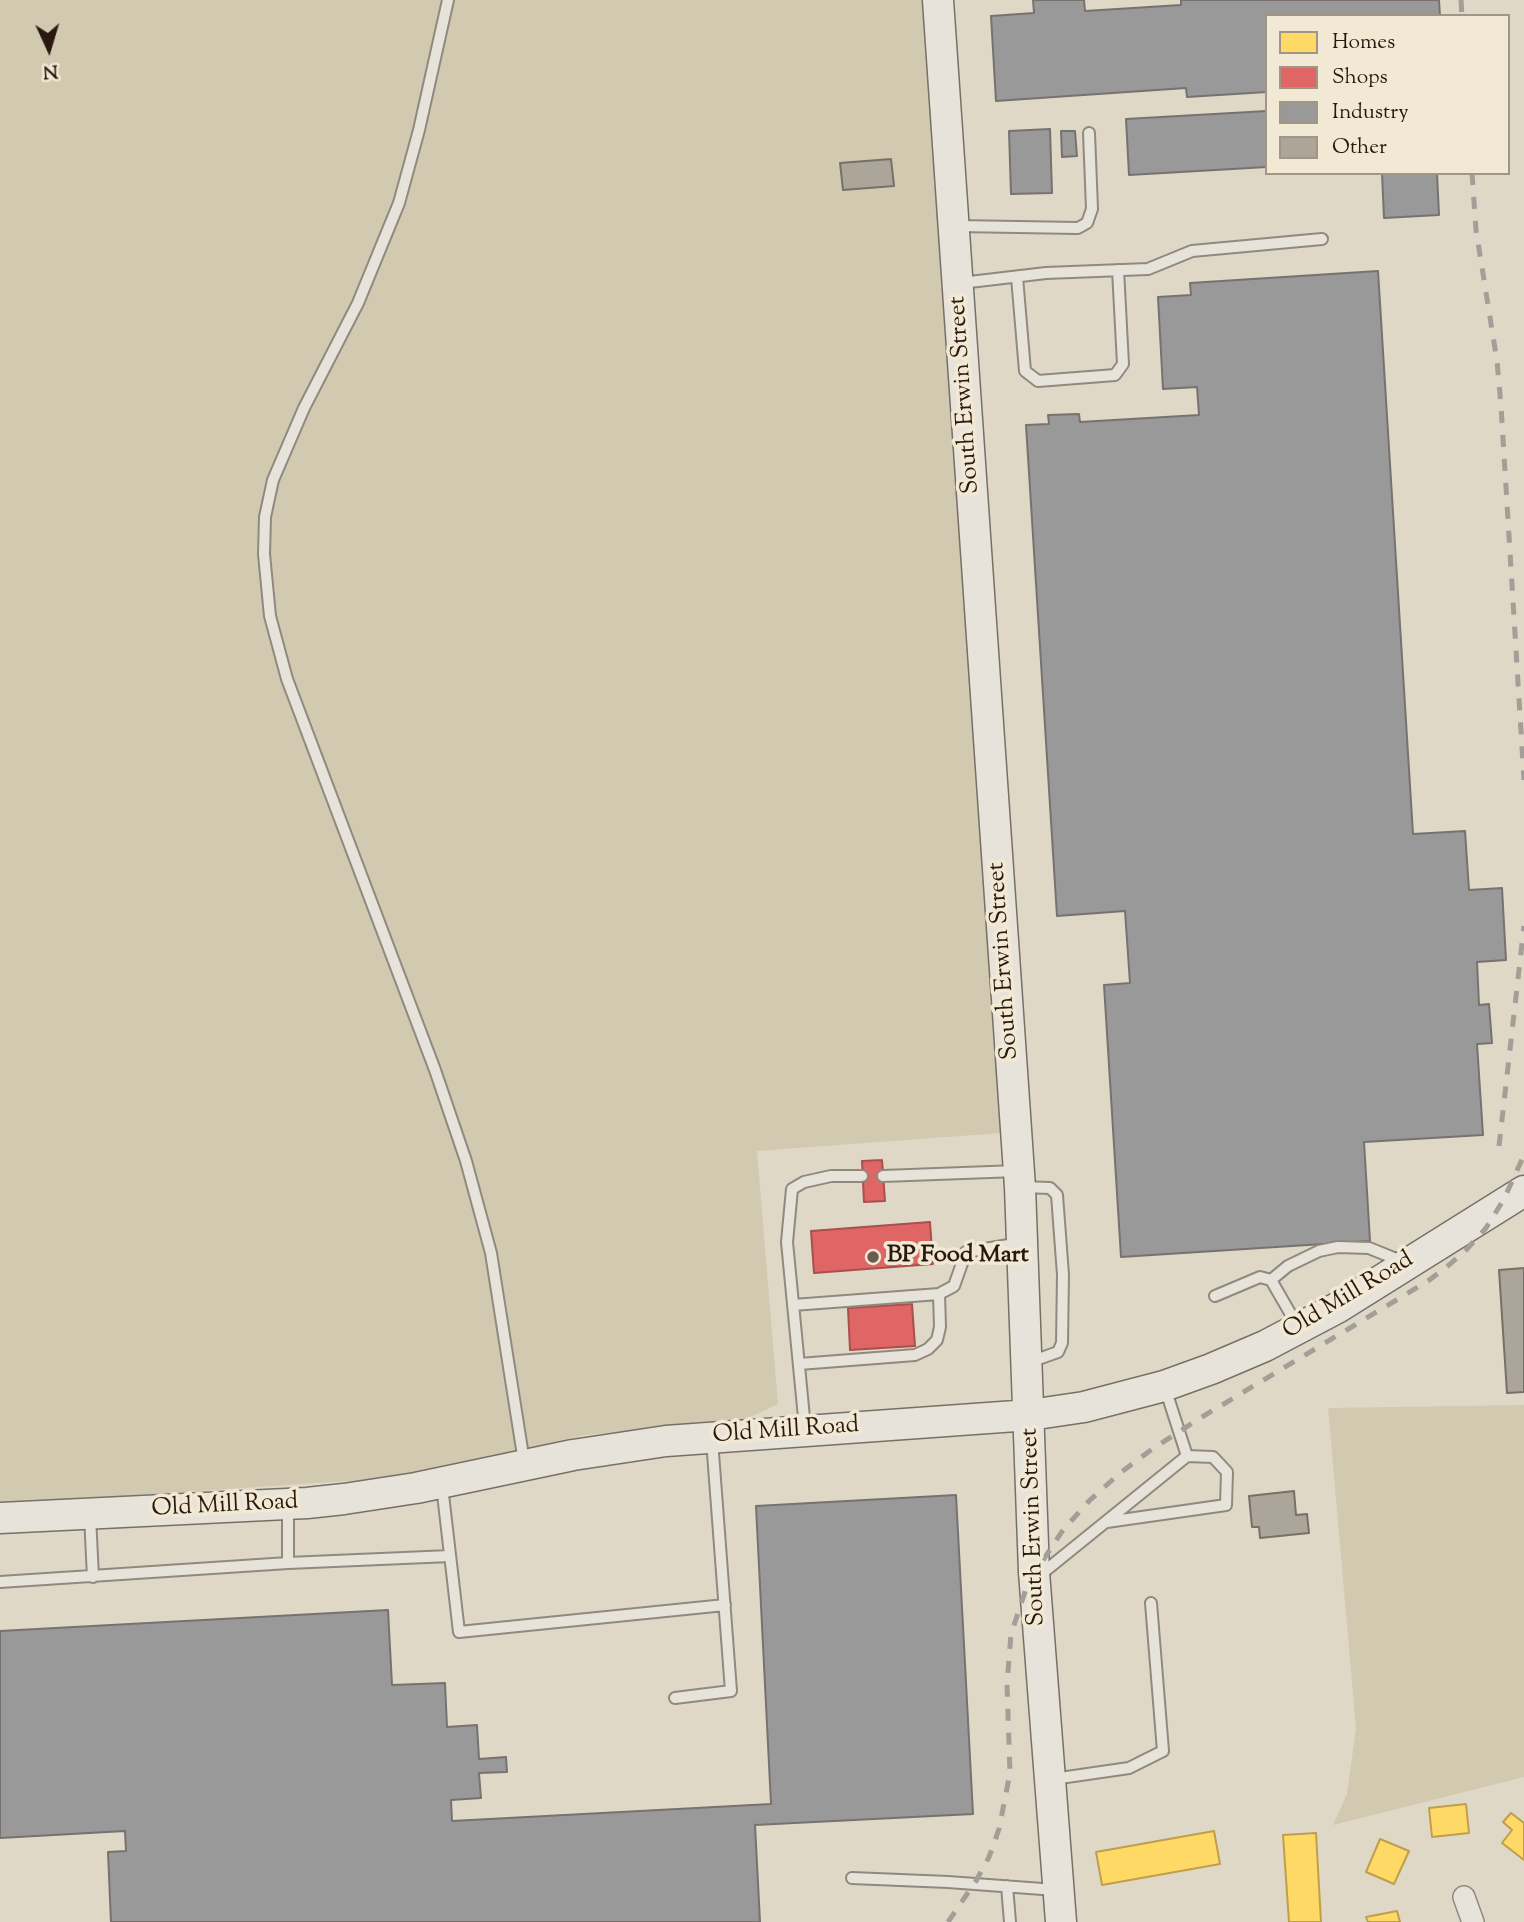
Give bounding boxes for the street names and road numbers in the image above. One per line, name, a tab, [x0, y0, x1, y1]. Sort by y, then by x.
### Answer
street label: South Erwin Street	[945, 295, 987, 495]
street label: South Erwin Street	[984, 861, 1026, 1061]
street label: Old Mill Road	[1279, 1247, 1419, 1347]
street label: Old Mill Road	[712, 1413, 860, 1451]
street label: South Erwin Street	[1017, 1427, 1053, 1627]
street label: Old Mill Road	[151, 1489, 299, 1525]

